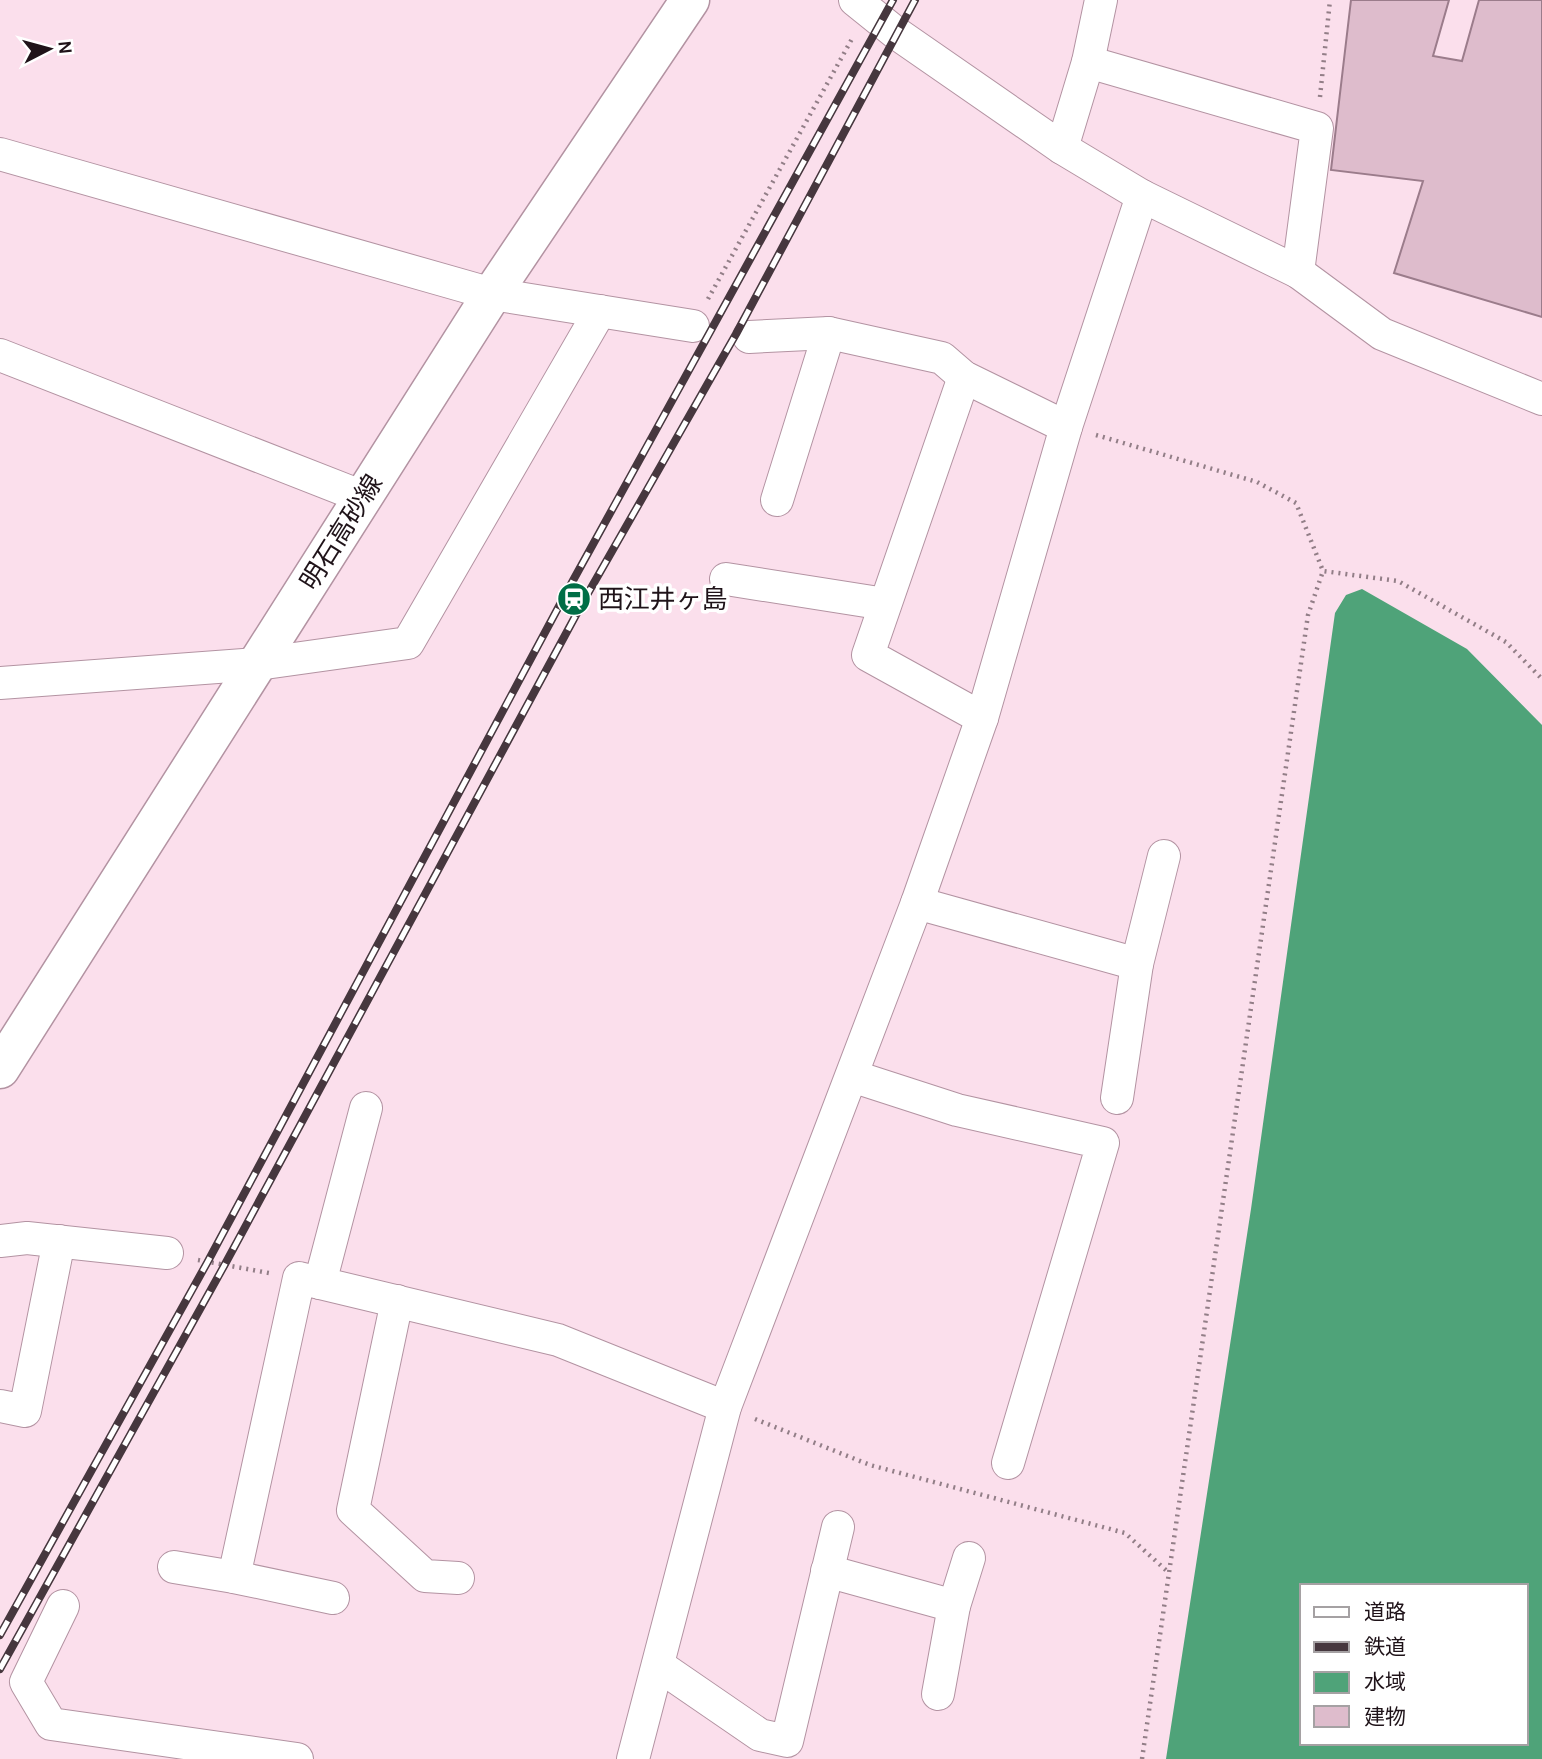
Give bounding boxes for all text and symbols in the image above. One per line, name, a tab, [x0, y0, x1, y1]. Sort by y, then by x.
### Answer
north arrow	[14, 14, 84, 84]
text: N	[53, 39, 77, 55]
street label: 明石高砂線	[294, 469, 389, 596]
station icon: 西江井ヶ島	[555, 580, 593, 618]
place label: 西江井ヶ島	[598, 584, 728, 615]
legend	[1300, 1584, 1528, 1745]
text: 道路	[1364, 1600, 1406, 1624]
text: 鉄道	[1364, 1635, 1406, 1659]
text: 水域	[1364, 1670, 1406, 1694]
text: 建物	[1364, 1705, 1406, 1729]

